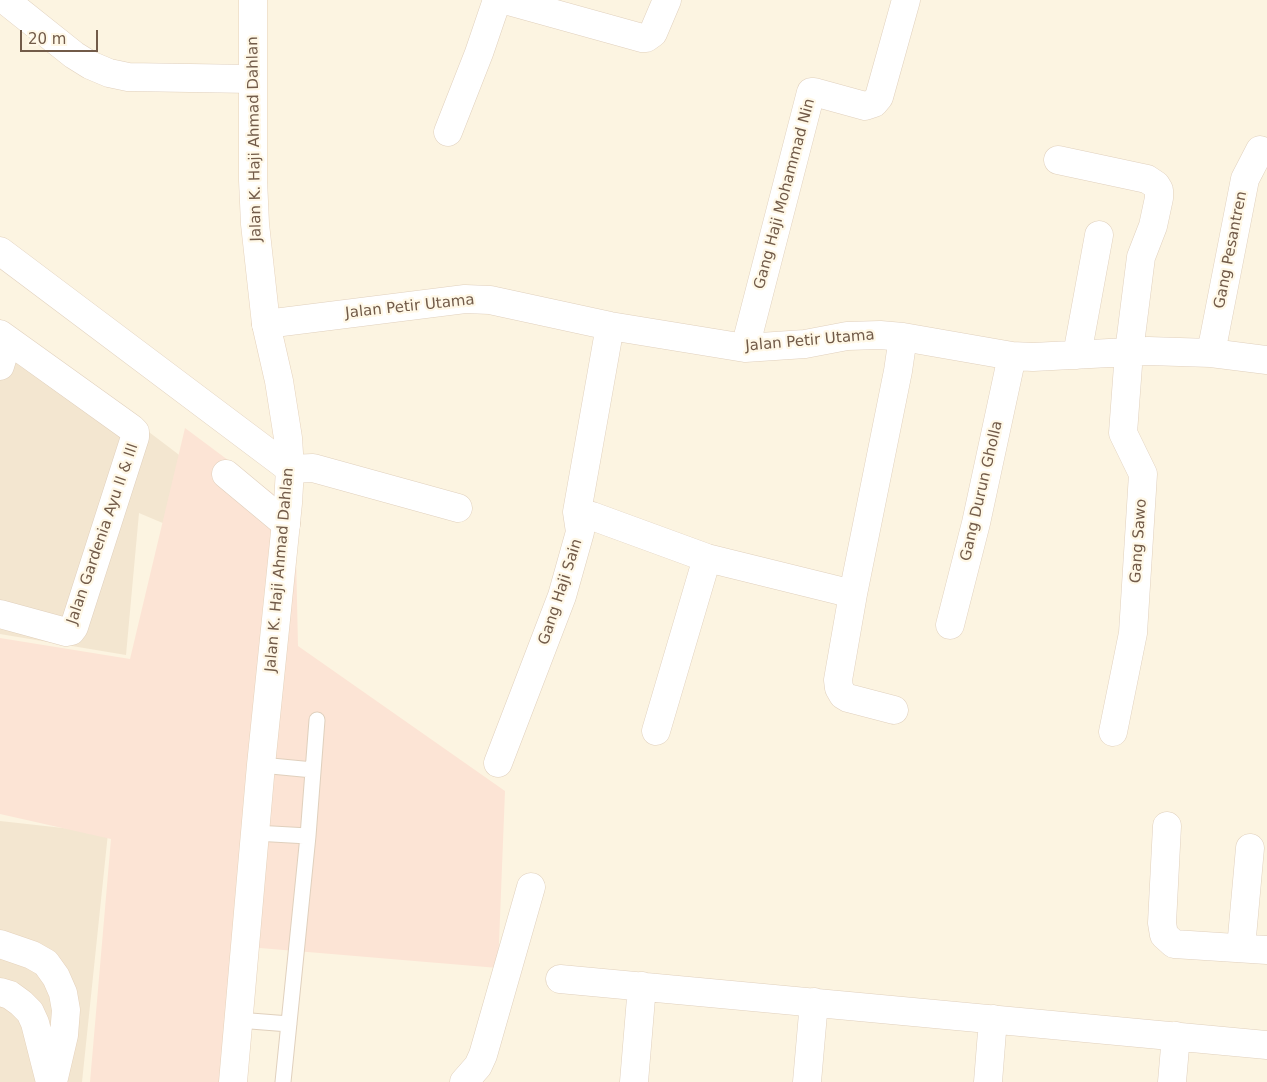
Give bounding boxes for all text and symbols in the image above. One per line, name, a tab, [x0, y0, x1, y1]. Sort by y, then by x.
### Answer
scale bar	[22, 20, 100, 52]
text: 20 m	[28, 30, 66, 48]
street label: Jalan K. Haji Ahmad Dahlan	[244, 36, 266, 242]
street label: Gang Haji Mohammad Nin	[751, 97, 819, 291]
street label: Gang Pesantren	[1211, 190, 1251, 310]
street label: Jalan Petir Utama	[345, 291, 475, 323]
street label: Jalan Petir Utama	[745, 326, 875, 356]
street label: Gang Durun Gholla	[957, 419, 1007, 563]
street label: Jalan Gardenia Ayu II & III	[64, 441, 142, 627]
street label: Jalan K. Haji Ahmad Dahlan	[262, 467, 298, 673]
street label: Gang Sawo	[1127, 498, 1151, 584]
street label: Gang Haji Sain	[535, 537, 587, 647]

